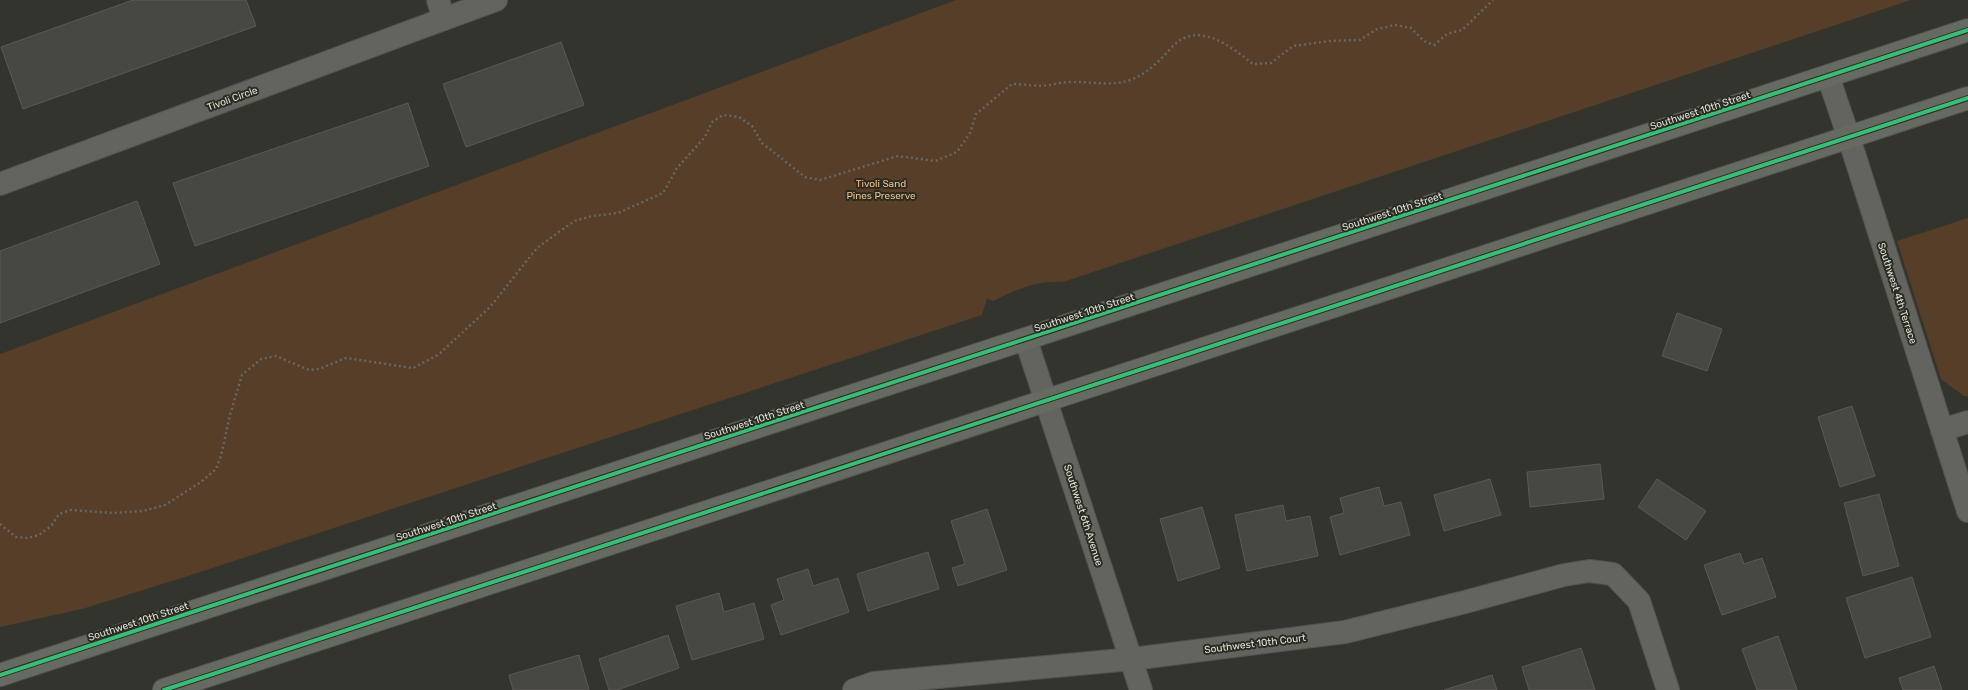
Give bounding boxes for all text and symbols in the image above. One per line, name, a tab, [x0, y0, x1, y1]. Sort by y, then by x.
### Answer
street label: Tivoli Circle	[205, 84, 260, 114]
street label: Southwest 10th Street	[1649, 89, 1752, 133]
park label: Tivoli Sand Pines Preserve	[846, 178, 916, 202]
street label: Southwest 10th Street	[1341, 190, 1444, 234]
street label: Southwest 4th Terrace	[1875, 241, 1919, 346]
street label: Southwest 10th Street	[1033, 291, 1136, 335]
street label: Southwest 10th Street	[703, 399, 806, 443]
street label: Southwest 6th Avenue	[1061, 463, 1105, 568]
street label: Southwest 10th Street	[395, 500, 498, 544]
street label: Southwest 10th Street	[87, 600, 190, 644]
street label: Southwest 10th Court	[1204, 632, 1307, 656]

